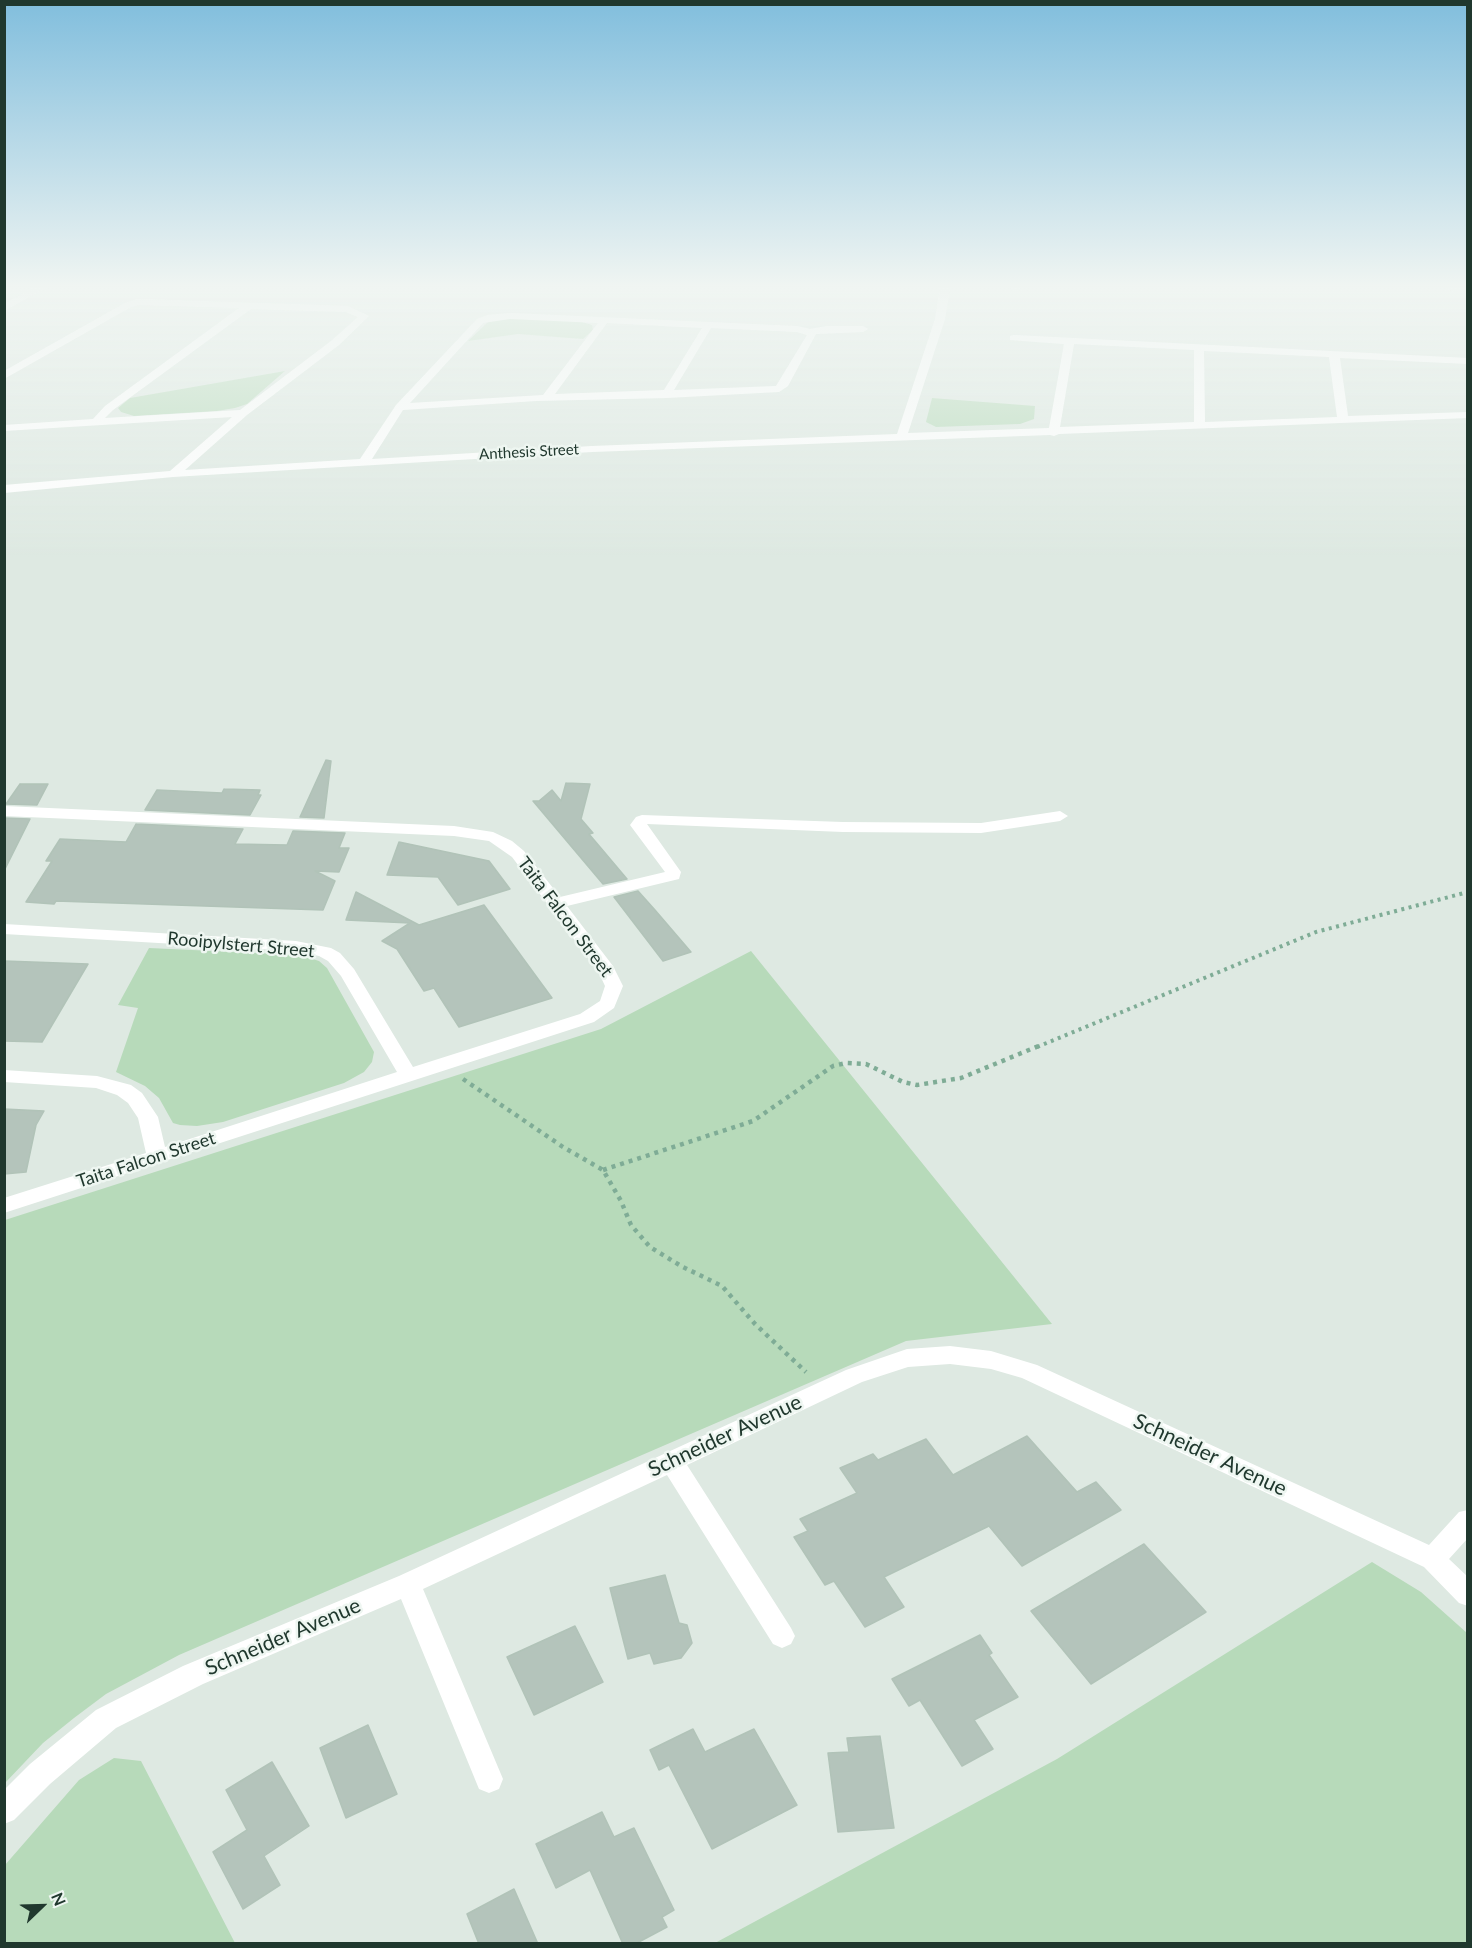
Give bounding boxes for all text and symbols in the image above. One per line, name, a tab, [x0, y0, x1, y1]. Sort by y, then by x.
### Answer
street label: Anthesis Street	[479, 440, 579, 464]
street label: Taita Falcon Street	[513, 853, 617, 981]
street label: Rooipylstert Street	[167, 928, 315, 962]
street label: Taita Falcon Street	[74, 1127, 218, 1193]
street label: Schneider Avenue	[644, 1389, 806, 1483]
street label: Schneider Avenue	[1129, 1408, 1291, 1502]
street label: Schneider Avenue	[202, 1593, 364, 1681]
north arrow	[12, 1876, 72, 1936]
text: N	[48, 1889, 70, 1908]

